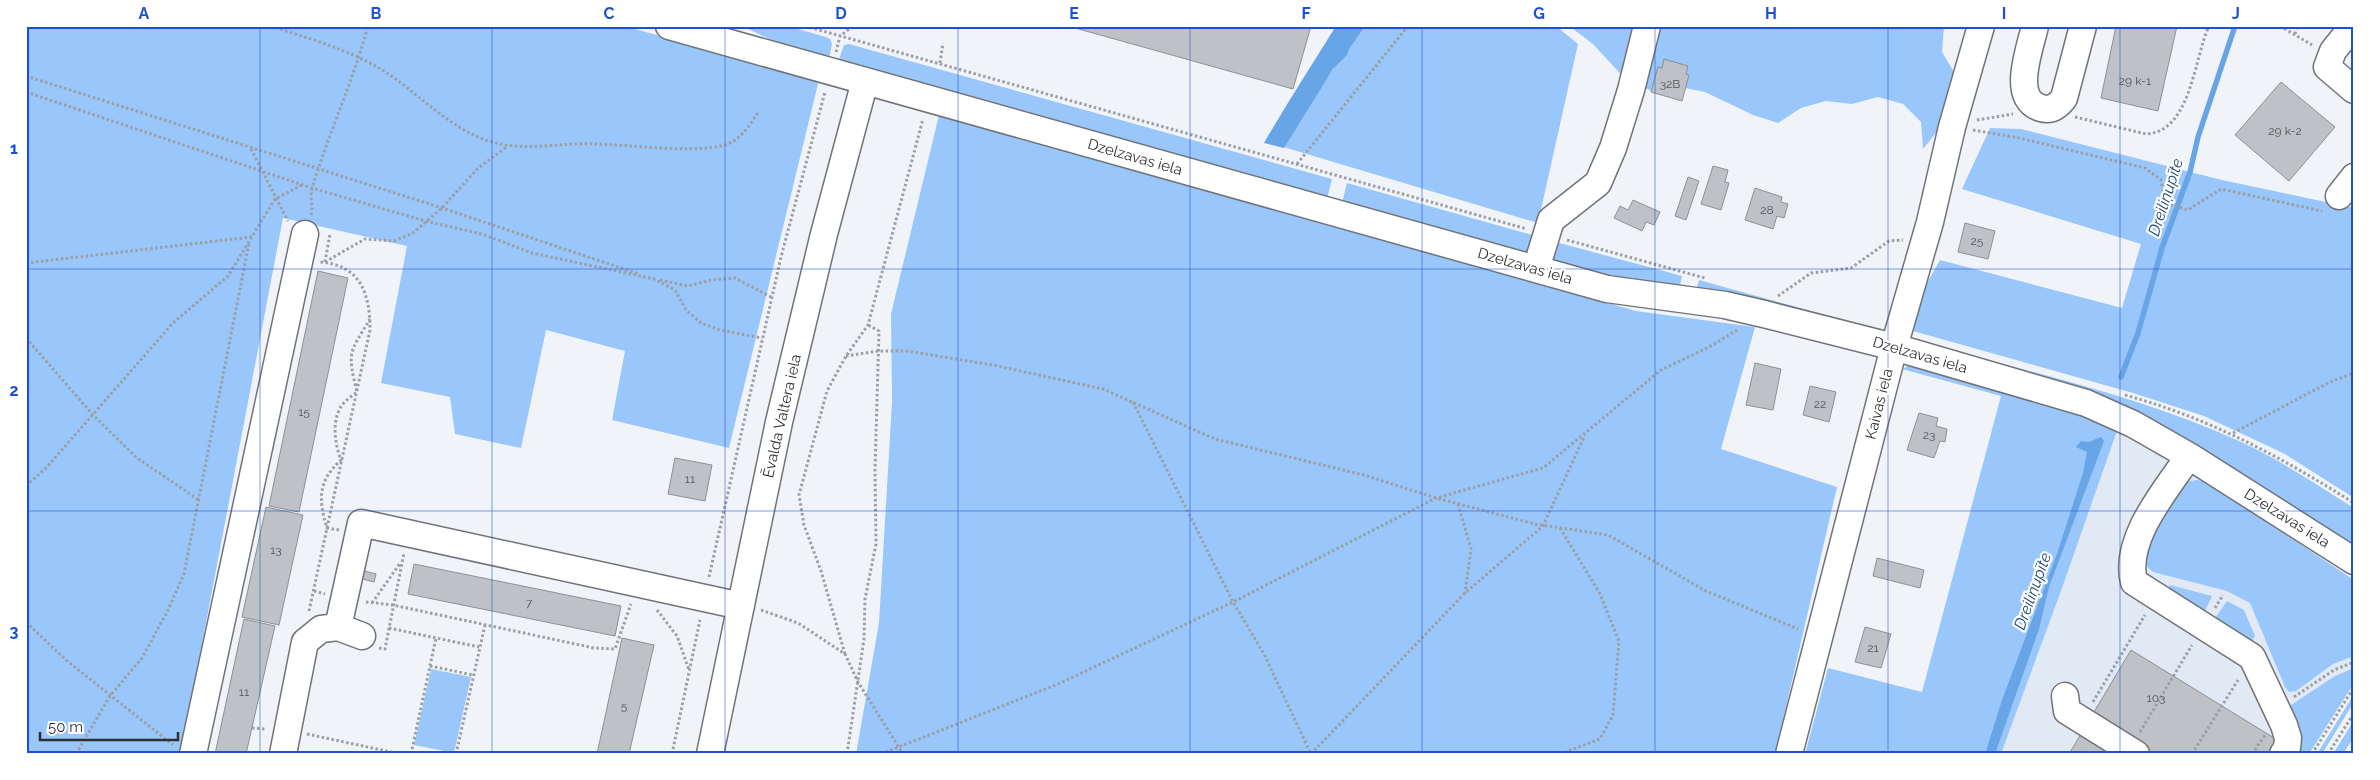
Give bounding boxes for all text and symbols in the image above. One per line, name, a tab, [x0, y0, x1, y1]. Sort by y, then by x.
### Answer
text: A	[139, 4, 150, 23]
text: B	[371, 4, 382, 23]
text: C	[604, 4, 615, 23]
text: D	[835, 4, 847, 23]
text: E	[1069, 4, 1079, 23]
text: F	[1301, 4, 1311, 23]
text: G	[1533, 4, 1545, 23]
text: H	[1765, 4, 1777, 23]
text: I	[2002, 4, 2006, 23]
text: J	[2232, 4, 2240, 23]
house number: 29 k-1	[2119, 74, 2151, 88]
house number: 32B	[1660, 77, 1680, 91]
house number: 29 k-2	[2268, 124, 2302, 138]
street label: Dzelzavas iela	[1086, 135, 1184, 179]
text: 1	[10, 139, 18, 158]
water label: Dreiliņupīte	[2144, 156, 2187, 238]
house number: 28	[1760, 203, 1774, 217]
house number: 25	[1971, 234, 1984, 248]
street label: Dzelzavas iela	[1476, 244, 1574, 288]
street label: Dzelzavas iela	[1871, 333, 1969, 377]
street label: Ēvalda Valtera iela	[759, 352, 805, 480]
street label: Kaivas iela	[1862, 367, 1896, 441]
text: 2	[9, 381, 19, 400]
house number: 22	[1814, 397, 1826, 411]
house number: 15	[298, 405, 310, 419]
house number: 23	[1923, 428, 1935, 442]
house number: 11	[685, 472, 695, 486]
street label: Dzelzavas iela	[2241, 485, 2333, 551]
house number: 13	[270, 543, 282, 557]
water label: Dreiliņupīte	[2010, 550, 2055, 632]
house number: 7	[526, 596, 533, 610]
text: 3	[10, 622, 19, 641]
house number: 21	[1867, 641, 1879, 655]
house number: 11	[239, 685, 249, 699]
house number: 103	[2147, 691, 2165, 705]
house number: 5	[621, 699, 628, 713]
scale bar	[40, 710, 178, 742]
text: 50 m	[48, 718, 83, 736]

